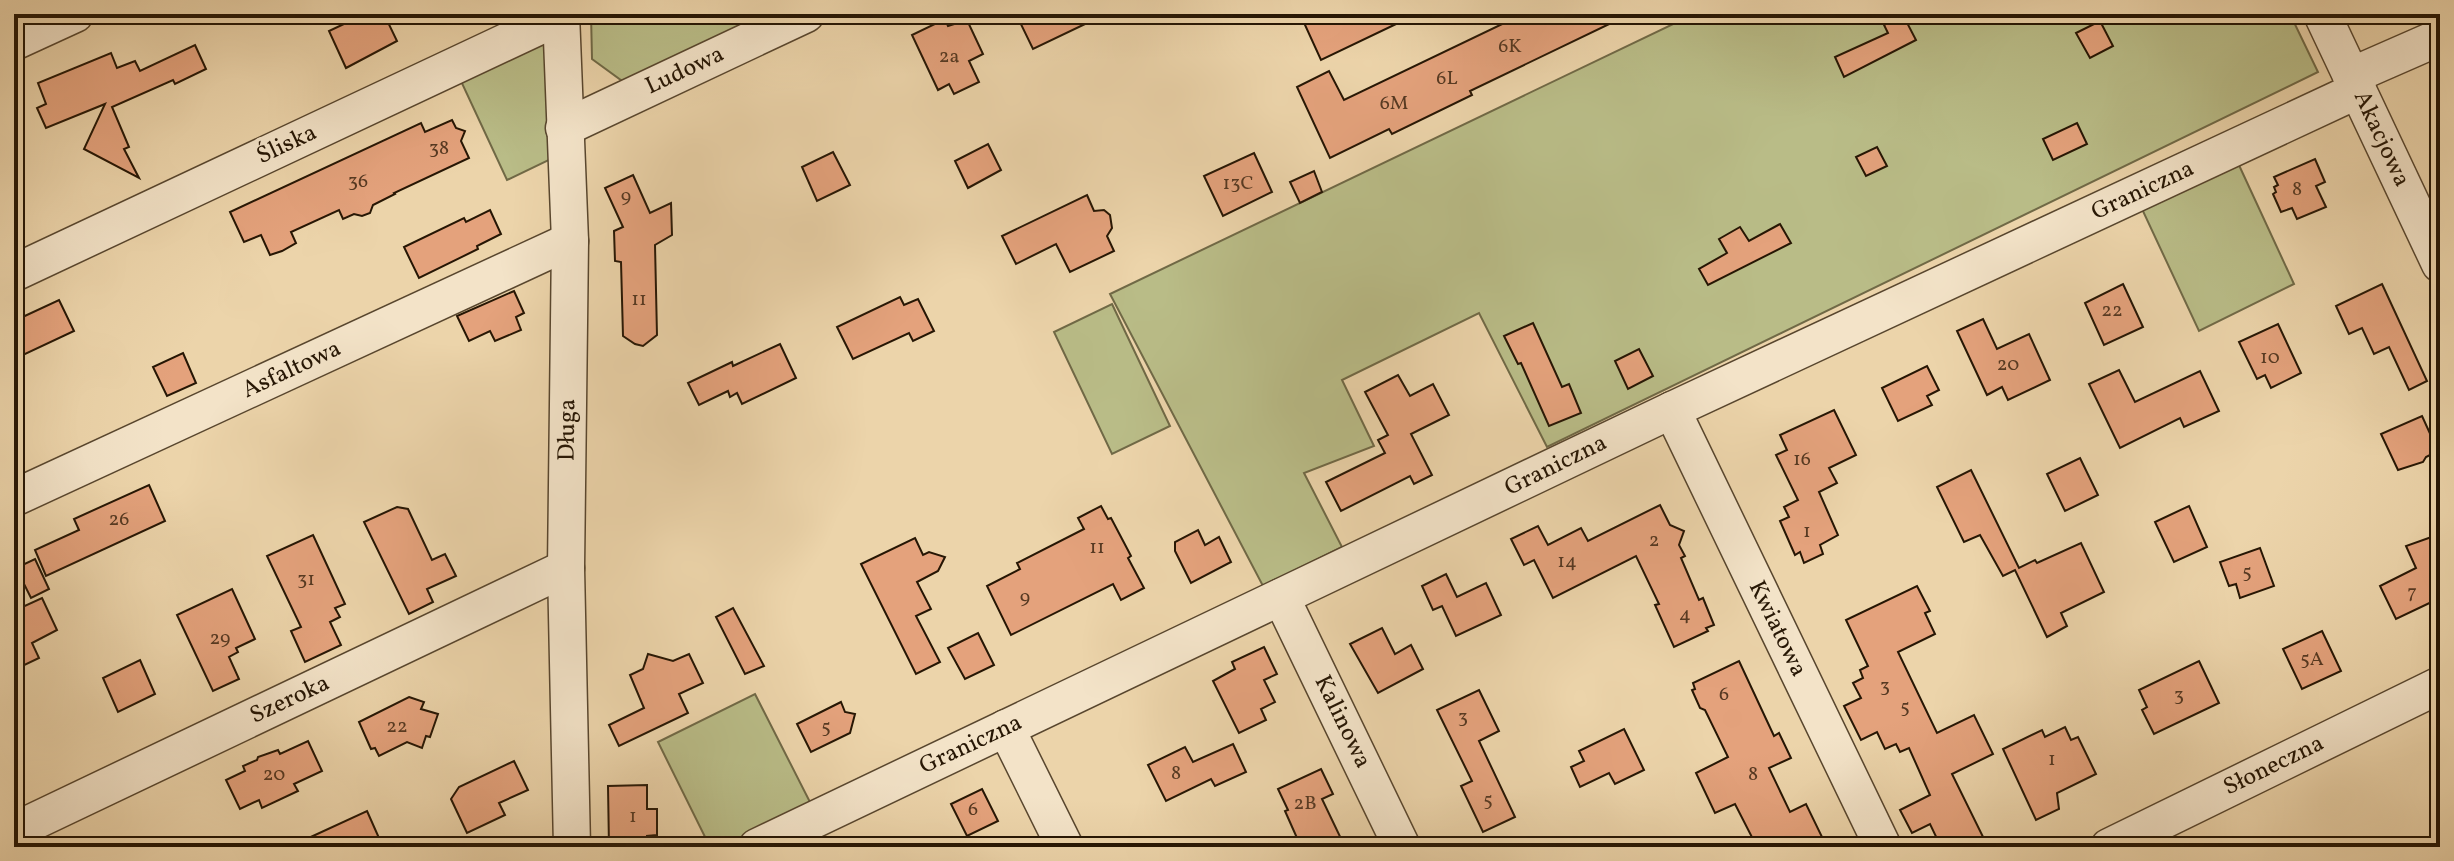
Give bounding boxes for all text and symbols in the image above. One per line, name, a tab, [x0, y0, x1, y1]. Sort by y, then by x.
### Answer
house number: 6K	[1498, 33, 1522, 61]
street label: Ludowa	[640, 38, 730, 104]
house number: 2a	[939, 43, 959, 71]
house number: 6L	[1436, 65, 1458, 93]
street label: Akacjowa	[2344, 85, 2418, 193]
house number: 6M	[1380, 90, 1408, 118]
street label: Śliska	[251, 116, 323, 174]
house number: 38	[429, 135, 449, 163]
street label: Graniczna	[2086, 152, 2200, 230]
house number: 36	[348, 168, 368, 196]
house number: 13C	[1222, 170, 1254, 198]
house number: 8	[2292, 176, 2302, 204]
house number: 9	[621, 183, 631, 211]
house number: 11	[631, 286, 647, 314]
house number: 22	[2101, 297, 2123, 325]
street label: Asfaltowa	[237, 332, 347, 408]
house number: 10	[2260, 344, 2280, 372]
house number: 20	[1997, 351, 2019, 379]
street label: Długa	[550, 398, 586, 462]
street label: Graniczna	[1499, 427, 1613, 505]
house number: 16	[1793, 446, 1811, 474]
house number: 26	[109, 506, 129, 534]
house number: 1	[1803, 518, 1811, 546]
house number: 2	[1649, 527, 1659, 555]
house number: 11	[1089, 534, 1105, 562]
house number: 14	[1557, 548, 1577, 576]
house number: 5	[2242, 559, 2252, 587]
house number: 31	[297, 566, 315, 594]
street label: Kwiatowa	[1739, 575, 1815, 683]
house number: 7	[2407, 579, 2417, 607]
house number: 9	[1020, 584, 1030, 612]
house number: 4	[1679, 601, 1691, 629]
house number: 29	[210, 625, 230, 653]
house number: 5A	[2300, 646, 2324, 674]
street label: Szeroka	[245, 667, 335, 733]
street label: Kalinowa	[1305, 670, 1379, 774]
house number: 3	[1880, 673, 1890, 701]
house number: 6	[1719, 681, 1729, 709]
house number: 3	[2174, 682, 2184, 710]
house number: 5	[1900, 694, 1910, 722]
house number: 3	[1458, 704, 1468, 732]
street label: Graniczna	[914, 706, 1028, 784]
house number: 22	[386, 713, 408, 741]
house number: 5	[821, 714, 831, 742]
street label: Słoneczna	[2218, 727, 2330, 805]
house number: 1	[2048, 746, 2056, 774]
house number: 8	[1171, 760, 1181, 788]
house number: 20	[263, 761, 285, 789]
house number: 8	[1748, 761, 1758, 789]
house number: 5	[1483, 787, 1493, 815]
house number: 2B	[1293, 790, 1317, 818]
house number: 6	[968, 796, 978, 824]
house number: 1	[629, 803, 637, 831]

